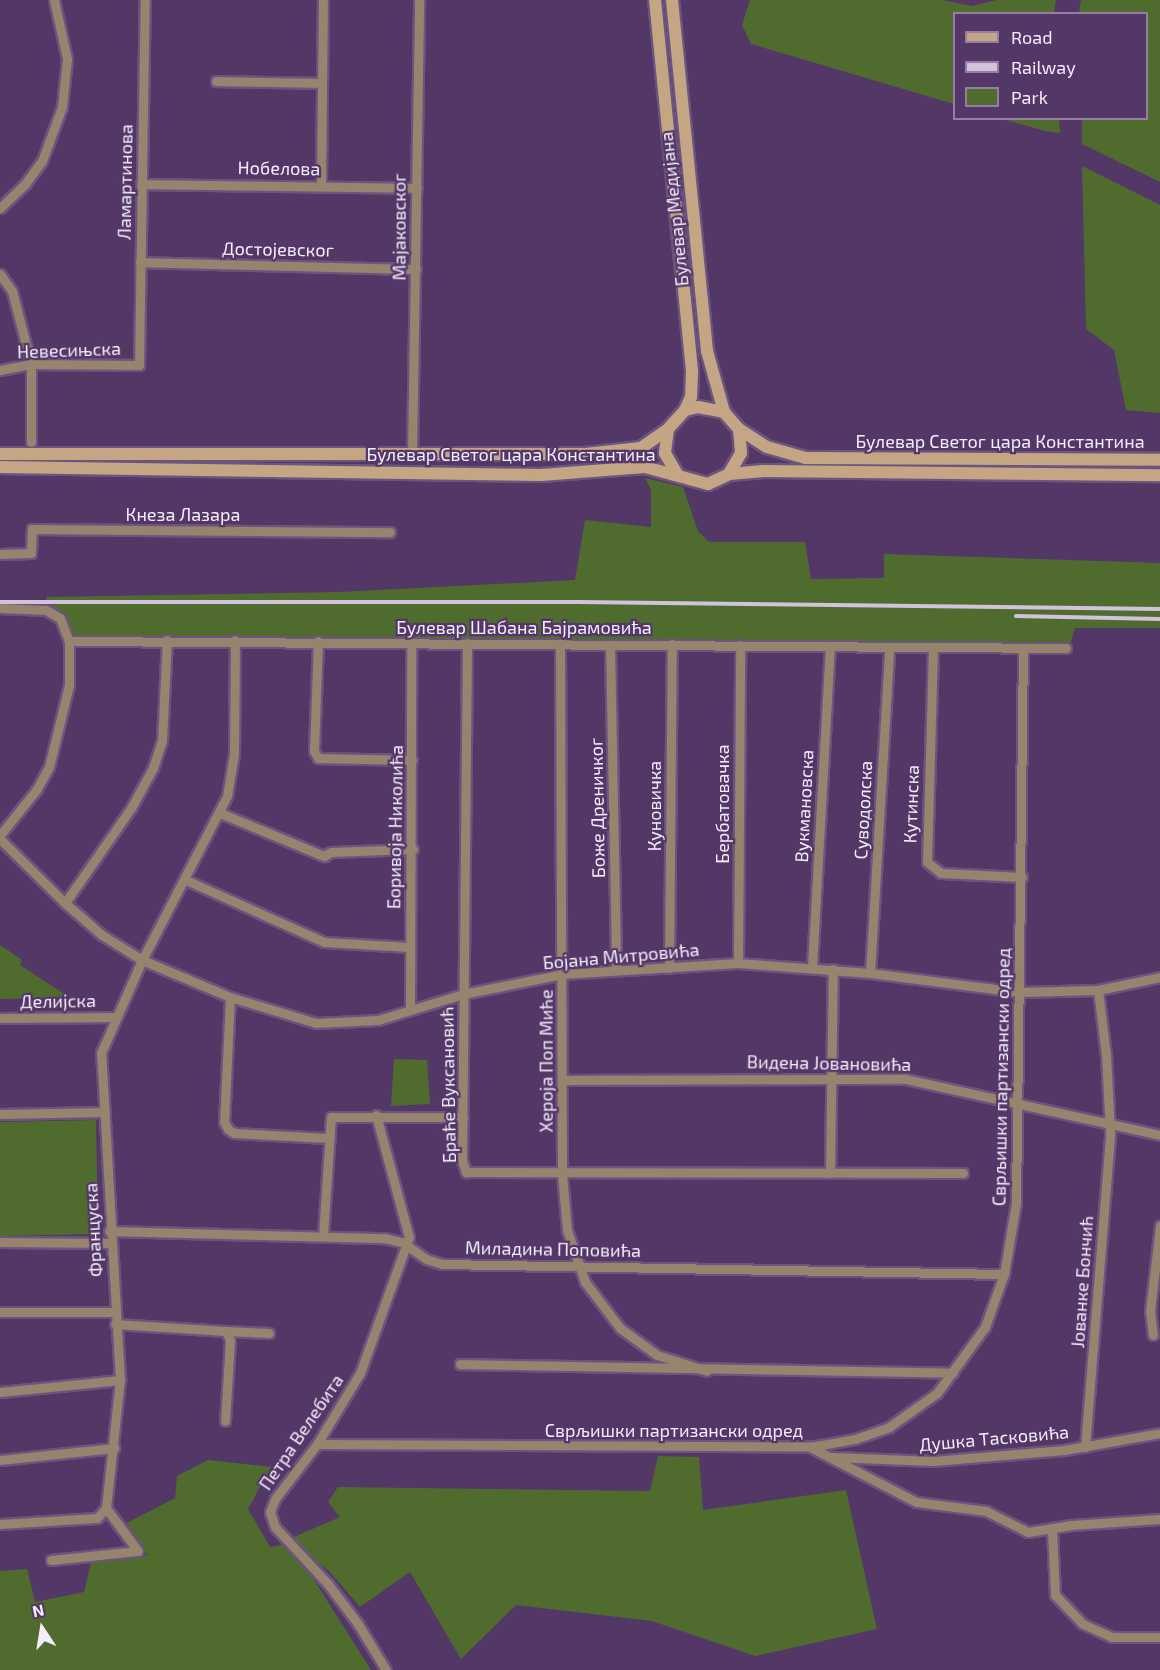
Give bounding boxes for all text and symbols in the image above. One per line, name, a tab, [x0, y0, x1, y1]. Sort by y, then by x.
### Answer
legend	[953, 12, 1148, 120]
text: Road	[1011, 26, 1052, 48]
text: Railway	[1011, 56, 1076, 78]
text: Park	[1011, 86, 1048, 108]
street label: Ламартинова	[113, 124, 137, 240]
street label: Булевар Медијана	[655, 131, 693, 287]
street label: Нобелова	[237, 156, 321, 180]
street label: Мајаковског	[388, 173, 410, 281]
street label: Достојевског	[222, 237, 334, 261]
street label: Невесињска	[17, 337, 121, 363]
street label: Булевар Светог цара Константина	[855, 430, 1145, 452]
street label: Булевар Светог цара Константина	[366, 443, 656, 465]
street label: Кнеза Лазара	[126, 503, 240, 525]
street label: Булевар Шабана Бајрамовића	[396, 616, 652, 638]
street label: Боже Дреничког	[585, 738, 609, 878]
street label: Бербатовачка	[711, 744, 733, 864]
street label: Боривоја Николића	[383, 745, 407, 909]
street label: Вукмановска	[790, 749, 818, 863]
street label: Суводолска	[850, 760, 876, 860]
street label: Куновичка	[643, 761, 665, 851]
street label: Кутинска	[899, 764, 923, 844]
street label: Бојана Митровића	[542, 938, 700, 974]
street label: Сврљишки партизански одред	[988, 948, 1014, 1206]
street label: Хероја Поп Миће	[535, 989, 557, 1133]
street label: Делијска	[20, 990, 96, 1012]
street label: Браће Вуксановић	[436, 1007, 460, 1163]
street label: Видена Јовановића	[747, 1051, 911, 1075]
street label: Француска	[80, 1182, 106, 1278]
street label: Јованке Бончић	[1067, 1215, 1097, 1349]
street label: Миладина Поповића	[465, 1237, 641, 1261]
street label: Петра Велебита	[254, 1370, 348, 1494]
street label: Сврљишки партизански одред	[545, 1419, 803, 1441]
street label: Душка Тасковића	[918, 1421, 1070, 1455]
north arrow	[12, 1598, 72, 1658]
text: N	[31, 1599, 46, 1620]

